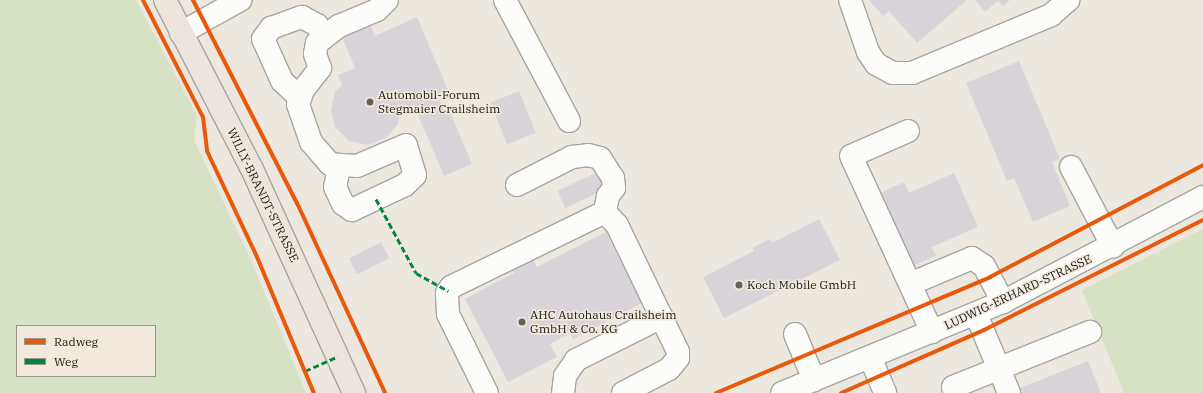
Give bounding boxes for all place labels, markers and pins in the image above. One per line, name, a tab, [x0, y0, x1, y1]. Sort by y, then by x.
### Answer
place label: Automobil-Forum Stegmaier Crailsheim	[378, 88, 500, 116]
marker: Automobil-Forum Stegmaier Crailsheim	[365, 97, 375, 107]
place label: Koch Mobile GmbH	[747, 278, 856, 292]
marker: Koch Mobile GmbH	[734, 280, 744, 290]
place label: AHC Autohaus Crailsheim GmbH & Co. KG	[530, 308, 677, 336]
marker: AHC Autohaus Crailsheim GmbH & Co. KG	[517, 317, 527, 327]

